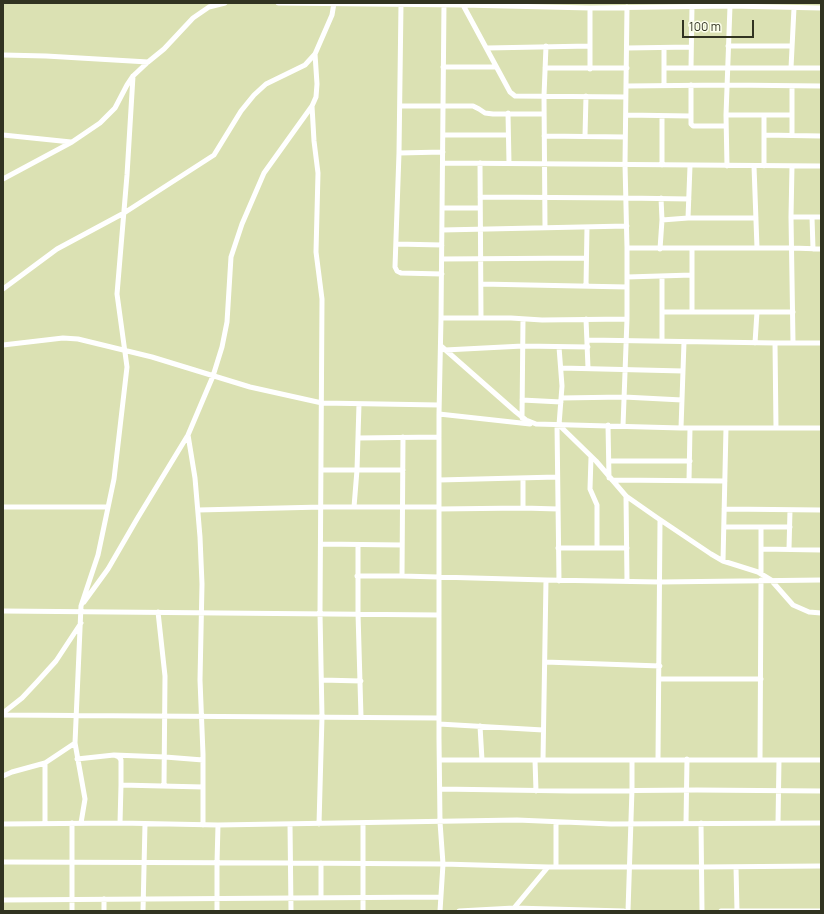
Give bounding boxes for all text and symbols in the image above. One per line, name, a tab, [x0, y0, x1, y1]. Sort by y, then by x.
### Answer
scale bar	[684, 12, 756, 38]
text: 100 m	[689, 18, 721, 35]

